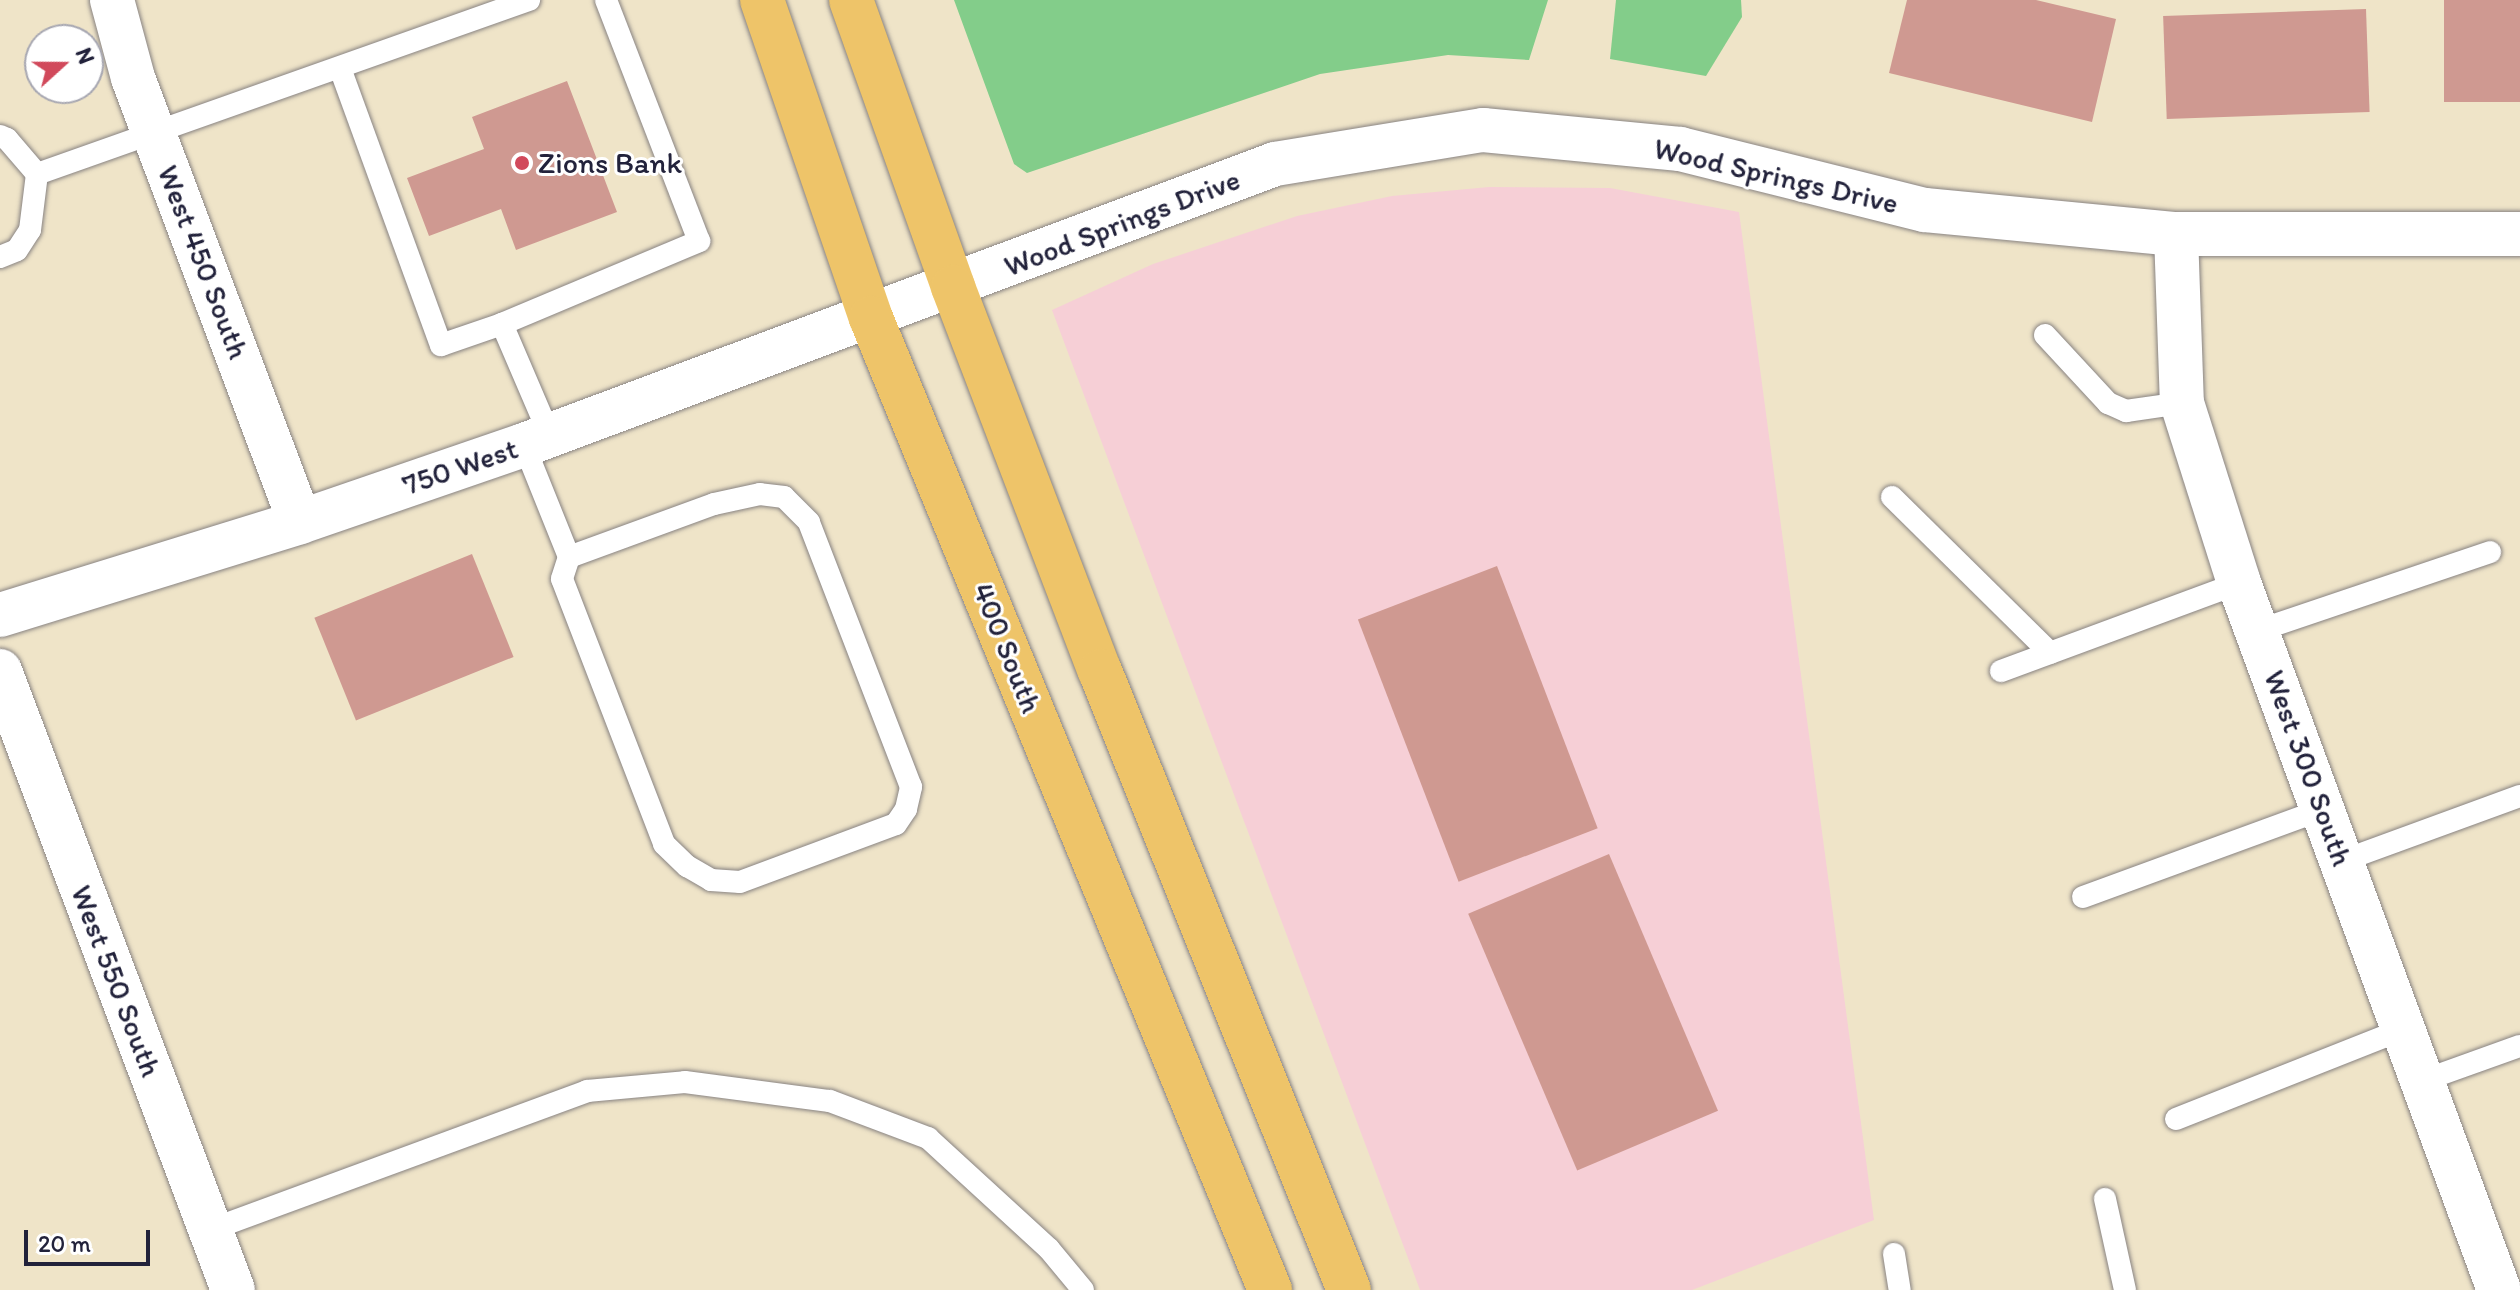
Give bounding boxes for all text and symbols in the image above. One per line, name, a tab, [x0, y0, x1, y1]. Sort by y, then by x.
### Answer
north arrow	[24, 24, 104, 104]
text: N	[70, 44, 100, 68]
street label: Wood Springs Drive	[1650, 130, 1902, 222]
place label: Zions Bank	[538, 145, 682, 181]
marker: Zions Bank	[513, 154, 531, 172]
street label: West 450 South	[150, 160, 256, 364]
street label: Wood Springs Drive	[999, 161, 1245, 285]
street label: 750 West	[398, 431, 522, 503]
street label: 400 South	[965, 578, 1049, 718]
street label: West 300 South	[2256, 665, 2360, 871]
street label: West 550 South	[63, 880, 169, 1082]
scale bar	[28, 1214, 154, 1264]
text: 20 m	[38, 1229, 91, 1258]

